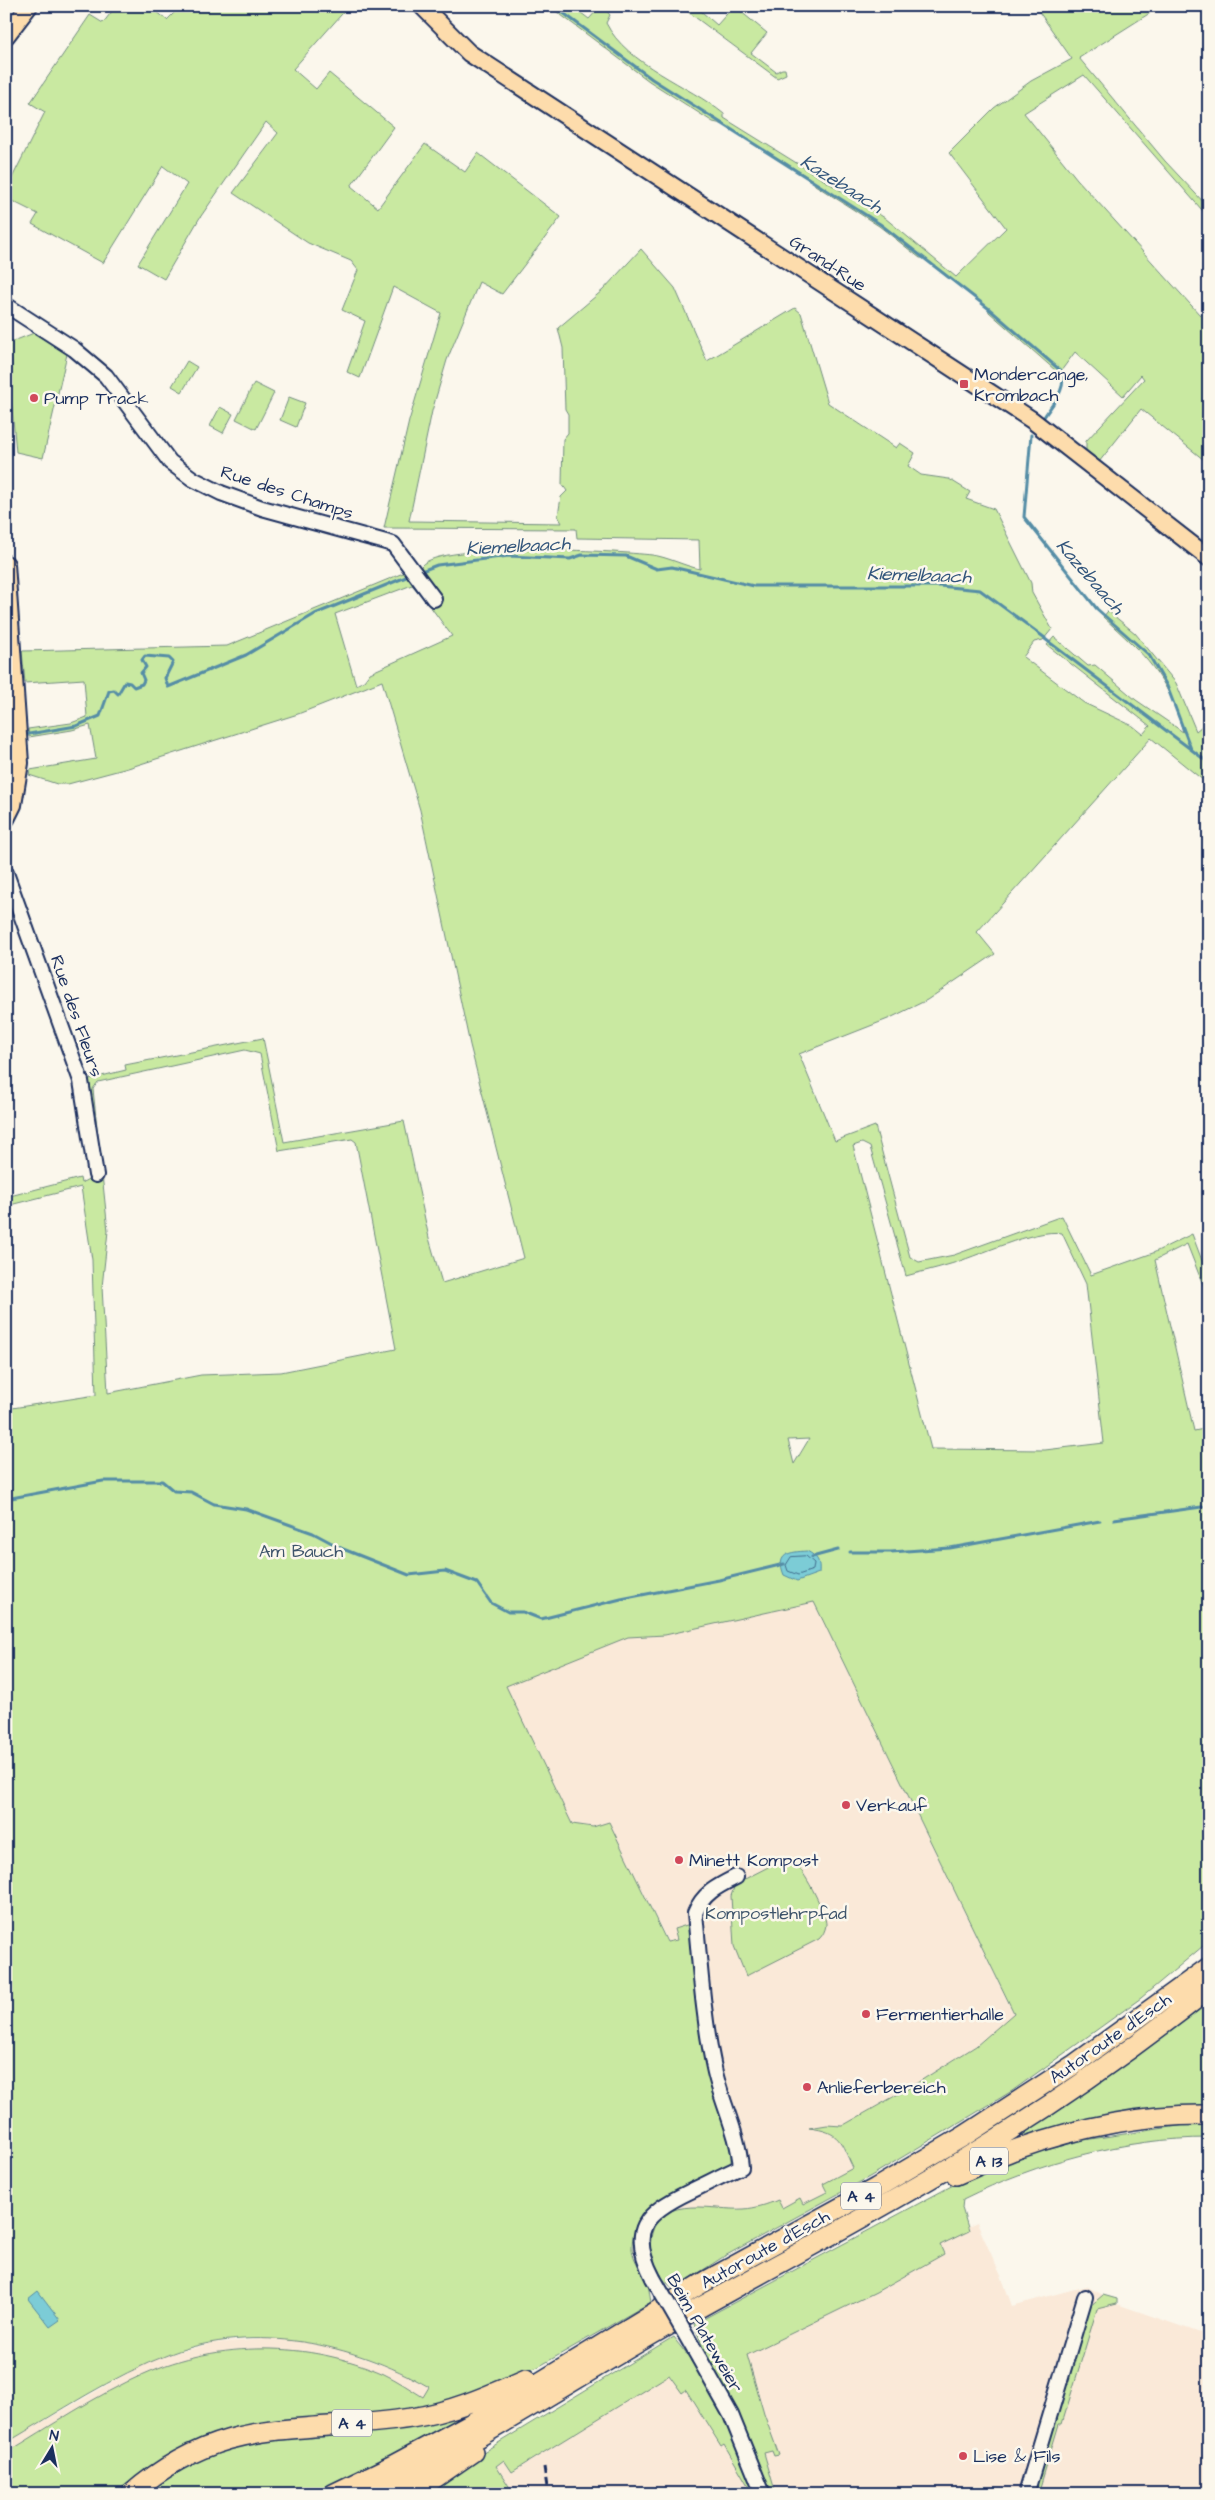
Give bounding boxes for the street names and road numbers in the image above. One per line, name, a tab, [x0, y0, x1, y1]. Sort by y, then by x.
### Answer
street label: Grand-Rue	[784, 229, 871, 298]
street label: Rue des Champs	[217, 459, 356, 526]
street label: Rue des Fleurs	[44, 952, 109, 1080]
street label: Autoroute d'Esch	[1044, 1987, 1176, 2090]
road number: A 13	[970, 2148, 1008, 2174]
road number: A 4	[841, 2182, 881, 2210]
street label: Autoroute d'Esch	[696, 2204, 834, 2295]
street label: Beim Plateweier	[660, 2269, 749, 2397]
road number: A 4	[332, 2410, 372, 2436]

